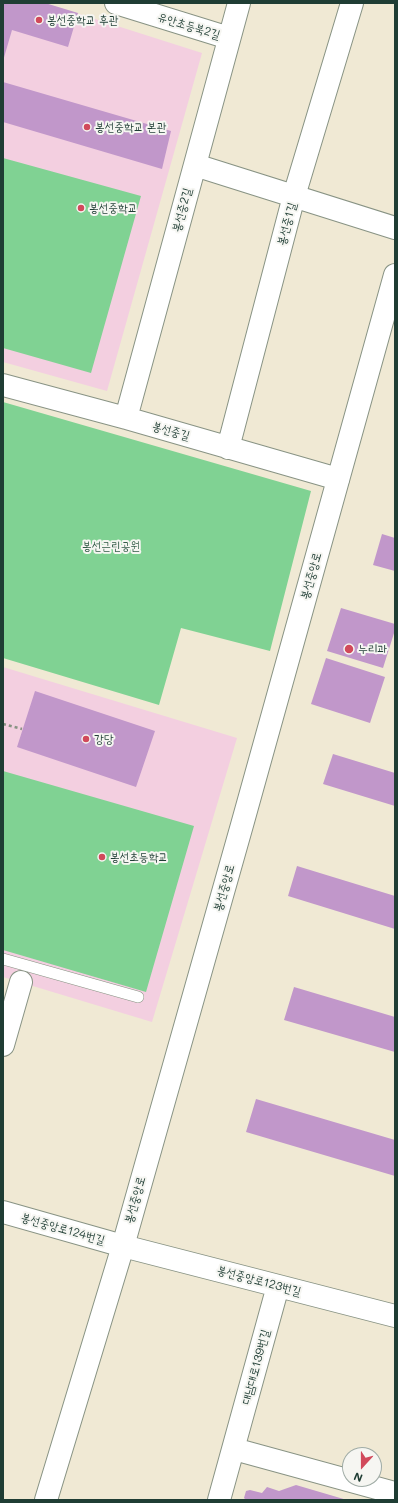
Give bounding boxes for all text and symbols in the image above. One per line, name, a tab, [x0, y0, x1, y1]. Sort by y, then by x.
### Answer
street label: 유안초등북2길	[156, 10, 222, 42]
place label: 봉선중학교 후관	[47, 13, 118, 27]
marker: 봉선중학교 후관	[34, 15, 44, 25]
place label: 봉선중학교 본관	[95, 120, 166, 134]
marker: 봉선중학교 본관	[82, 122, 92, 132]
street label: 봉선중2길	[169, 186, 195, 234]
place label: 봉선중학교	[89, 201, 137, 215]
street label: 봉선중1길	[274, 201, 300, 247]
marker: 봉선중학교	[76, 203, 86, 213]
street label: 봉선중길	[150, 419, 192, 443]
park label: 봉선근린공원	[82, 539, 140, 553]
street label: 봉선중앙로	[297, 551, 325, 601]
place label: 누리과	[358, 642, 387, 656]
marker: 누리과	[343, 643, 355, 655]
place label: 강당	[94, 732, 113, 746]
marker: 강당	[81, 734, 91, 744]
place label: 봉선초등학교	[110, 850, 168, 864]
marker: 봉선초등학교	[97, 852, 107, 862]
street label: 봉선중앙로	[210, 863, 238, 913]
street label: 봉선중앙로	[121, 1175, 149, 1225]
street label: 봉선중앙로124번길	[19, 1210, 107, 1248]
street label: 봉선중앙로123번길	[215, 1263, 303, 1299]
street label: 대남대로139번길	[239, 1328, 273, 1406]
north arrow	[342, 1447, 382, 1487]
text: N	[351, 1469, 364, 1486]

